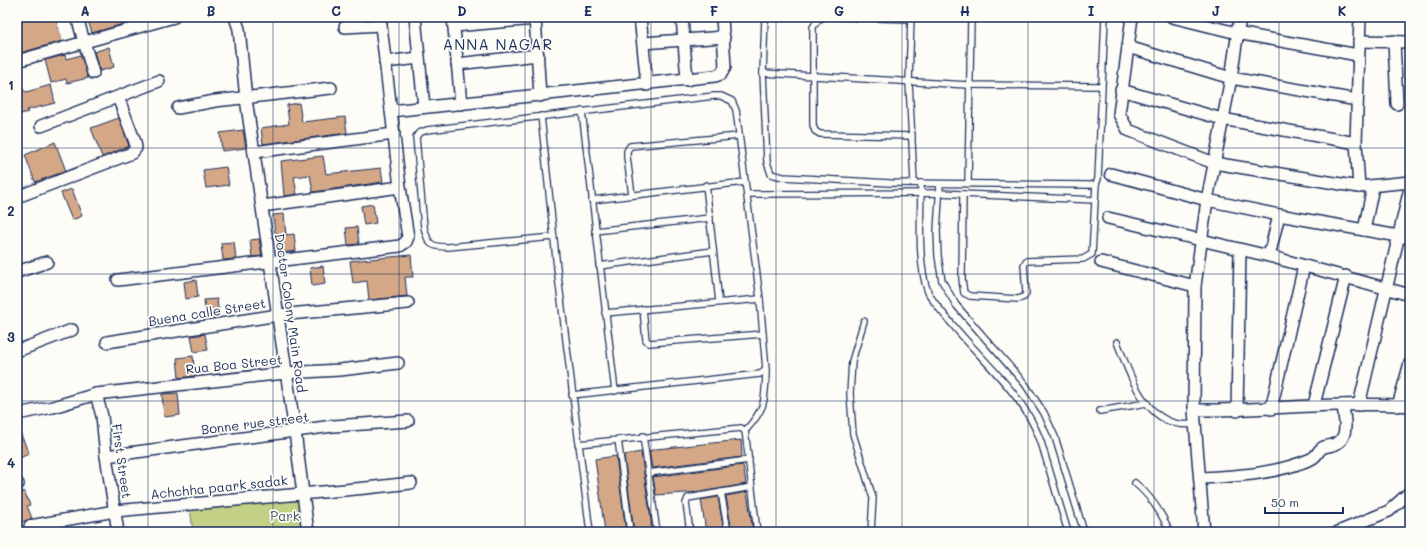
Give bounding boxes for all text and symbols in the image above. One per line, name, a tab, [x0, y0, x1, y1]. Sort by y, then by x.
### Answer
text: A	[80, 2, 90, 19]
text: B	[207, 2, 216, 19]
text: C	[331, 2, 341, 19]
text: D	[457, 2, 467, 19]
text: E	[584, 2, 592, 19]
text: F	[710, 2, 718, 19]
text: G	[834, 2, 844, 19]
text: H	[960, 2, 970, 19]
text: I	[1088, 2, 1095, 19]
text: J	[1212, 2, 1220, 19]
text: K	[1338, 2, 1347, 19]
district label: ANNA NAGAR	[443, 34, 553, 54]
text: 1	[8, 76, 14, 93]
text: 2	[7, 202, 15, 219]
street label: Doctor Colony Main Road	[272, 232, 311, 394]
street label: Buena calle Street	[147, 294, 267, 329]
text: 3	[7, 328, 15, 345]
street label: Rua Boa Street	[185, 350, 283, 377]
street label: Bonne rue street	[200, 407, 310, 438]
street label: First Street	[109, 422, 136, 500]
text: 4	[7, 454, 15, 471]
street label: Achchha paark sadak	[149, 471, 289, 502]
scale bar	[1265, 489, 1343, 515]
text: 50 m	[1271, 494, 1299, 510]
park label: Park	[270, 507, 300, 524]

